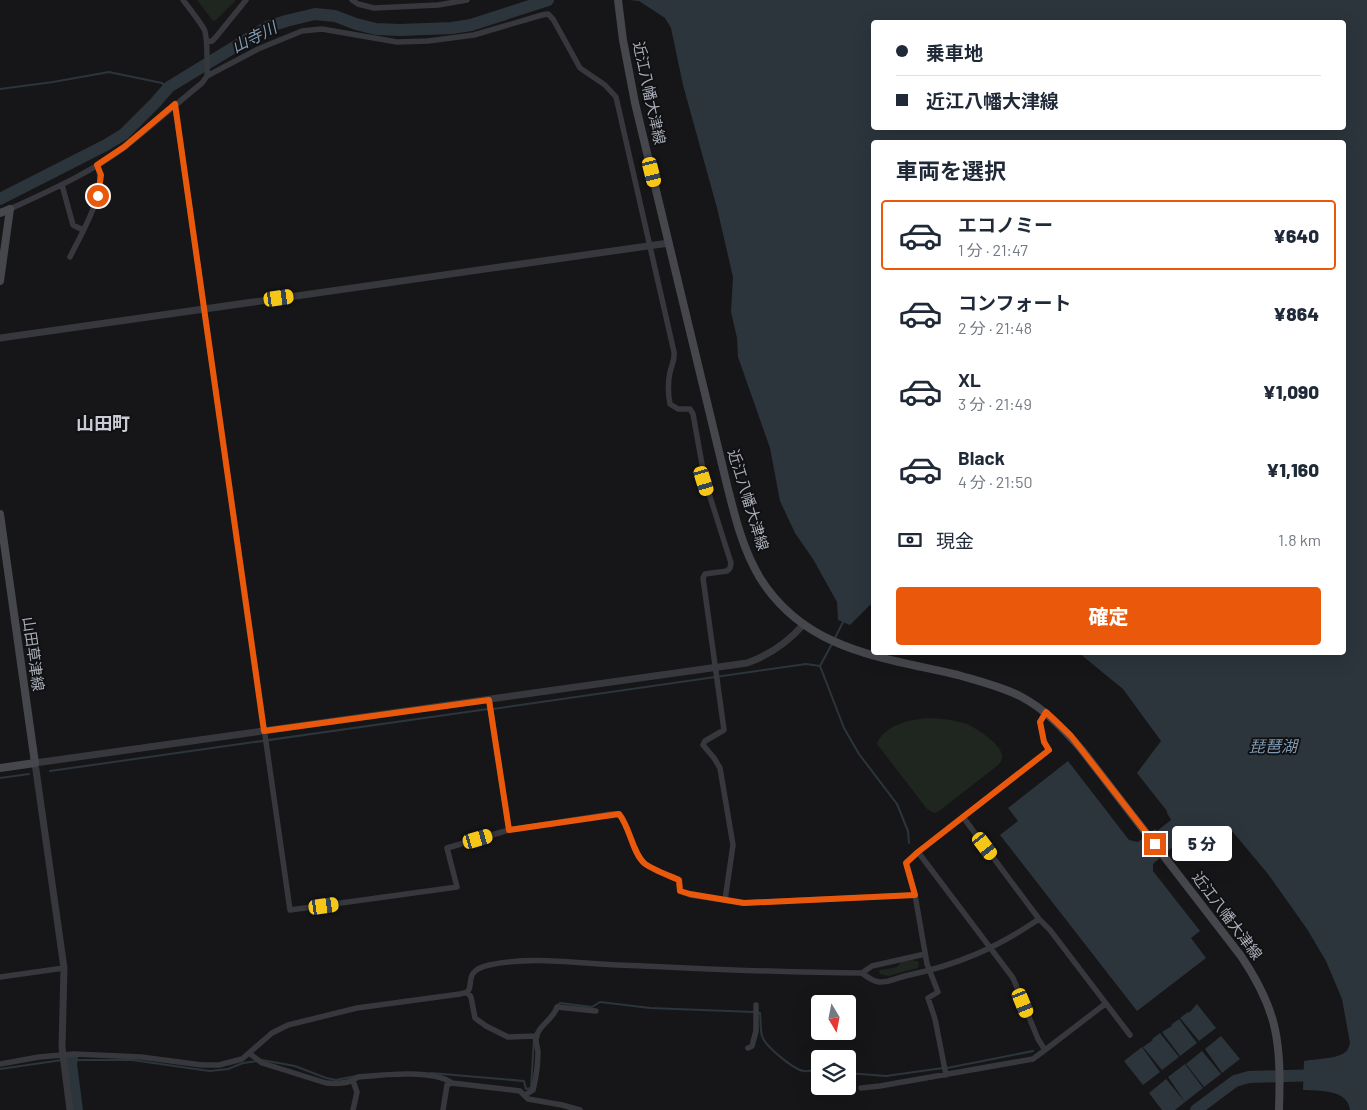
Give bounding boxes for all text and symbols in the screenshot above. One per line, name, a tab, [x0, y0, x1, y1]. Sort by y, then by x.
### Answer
water label: 山寺川	[228, 16, 281, 56]
street label: 近江八幡大津線	[630, 40, 670, 146]
text: 乗車地	[926, 41, 983, 64]
text: 近江八幡大津線	[926, 89, 1059, 112]
car	[641, 156, 662, 188]
text: 車両を選択	[896, 157, 1006, 183]
route start	[87, 185, 109, 207]
icon: car	[898, 213, 943, 258]
text: エコノミー	[958, 213, 1053, 236]
text: ¥640	[1273, 224, 1319, 247]
text: 1 分 · 21:47	[958, 240, 1028, 259]
car	[263, 288, 294, 308]
icon: car	[898, 291, 943, 336]
text: コンフォート	[958, 291, 1071, 314]
text: ¥864	[1273, 302, 1319, 325]
text: 2 分 · 21:48	[958, 318, 1032, 337]
text: XL	[958, 368, 981, 391]
icon: car	[898, 369, 943, 414]
text: ¥1,090	[1263, 380, 1319, 403]
text: 3 分 · 21:49	[958, 394, 1032, 413]
district label: 山田町	[76, 412, 130, 434]
text: Black	[958, 446, 1005, 469]
street label: 近江八幡大津線	[725, 447, 773, 553]
icon: car	[898, 447, 943, 492]
text: ¥1,160	[1266, 458, 1319, 481]
car	[692, 464, 715, 498]
text: 4 分 · 21:50	[958, 472, 1032, 491]
icon: cash	[896, 526, 924, 554]
text: 現金	[936, 529, 974, 552]
text: 1.8 km	[1278, 530, 1321, 549]
button: 確定	[896, 587, 1321, 645]
street label: 山田草津線	[20, 615, 48, 692]
water label: 琵琶湖	[1249, 736, 1300, 755]
callout: 5 分	[1172, 826, 1232, 862]
car	[461, 828, 494, 850]
car	[969, 830, 1000, 862]
route end	[1144, 833, 1166, 855]
text: 5 分	[1188, 834, 1216, 853]
street label: 近江八幡大津線	[1189, 868, 1267, 963]
car	[308, 896, 339, 916]
car	[1010, 986, 1035, 1020]
north arrow	[811, 995, 856, 1040]
map controls	[811, 995, 856, 1095]
button: layers	[811, 1050, 856, 1095]

